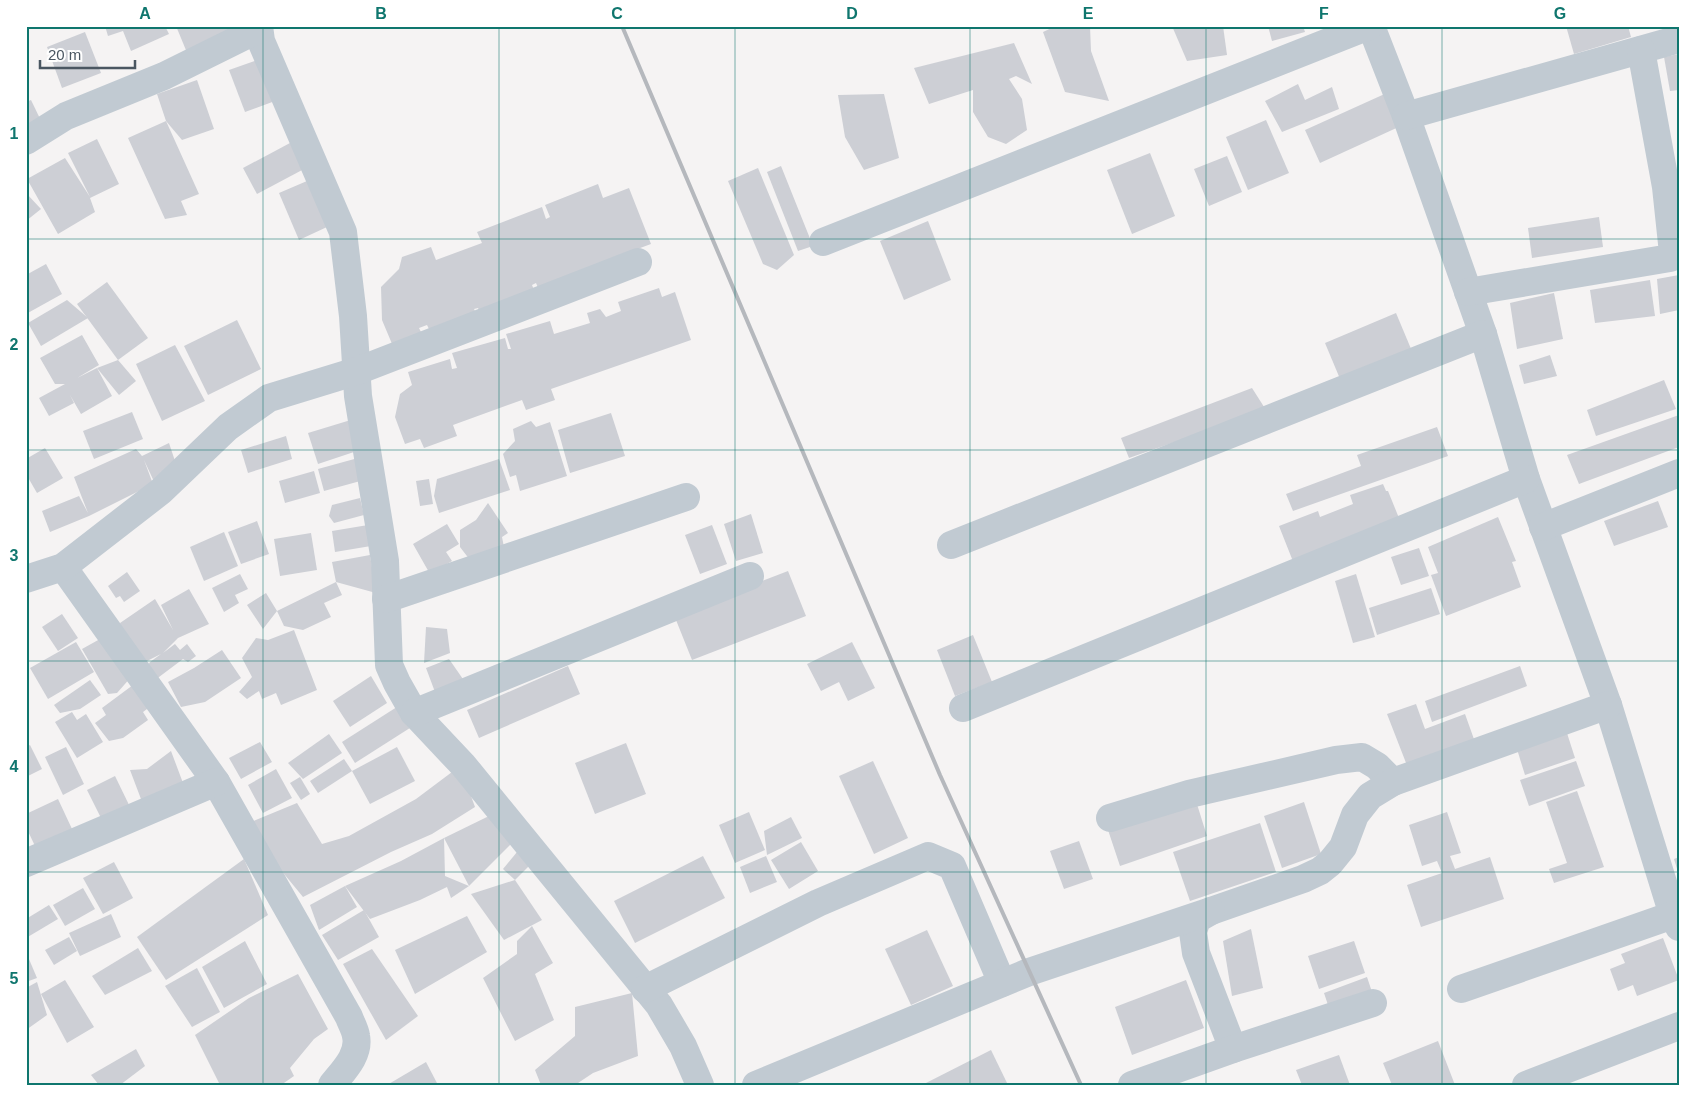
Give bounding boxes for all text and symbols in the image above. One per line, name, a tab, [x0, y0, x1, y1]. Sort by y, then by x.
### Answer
text: A	[139, 5, 151, 22]
text: B	[375, 5, 387, 22]
text: C	[611, 5, 623, 22]
text: D	[846, 5, 858, 22]
text: E	[1083, 5, 1094, 22]
text: F	[1319, 5, 1329, 22]
text: G	[1554, 5, 1566, 22]
scale bar	[40, 38, 135, 70]
text: 20 m	[48, 46, 81, 63]
text: 1	[10, 125, 19, 142]
text: 2	[10, 336, 19, 353]
text: 3	[10, 547, 19, 564]
text: 4	[10, 758, 19, 775]
text: 5	[10, 970, 19, 987]

